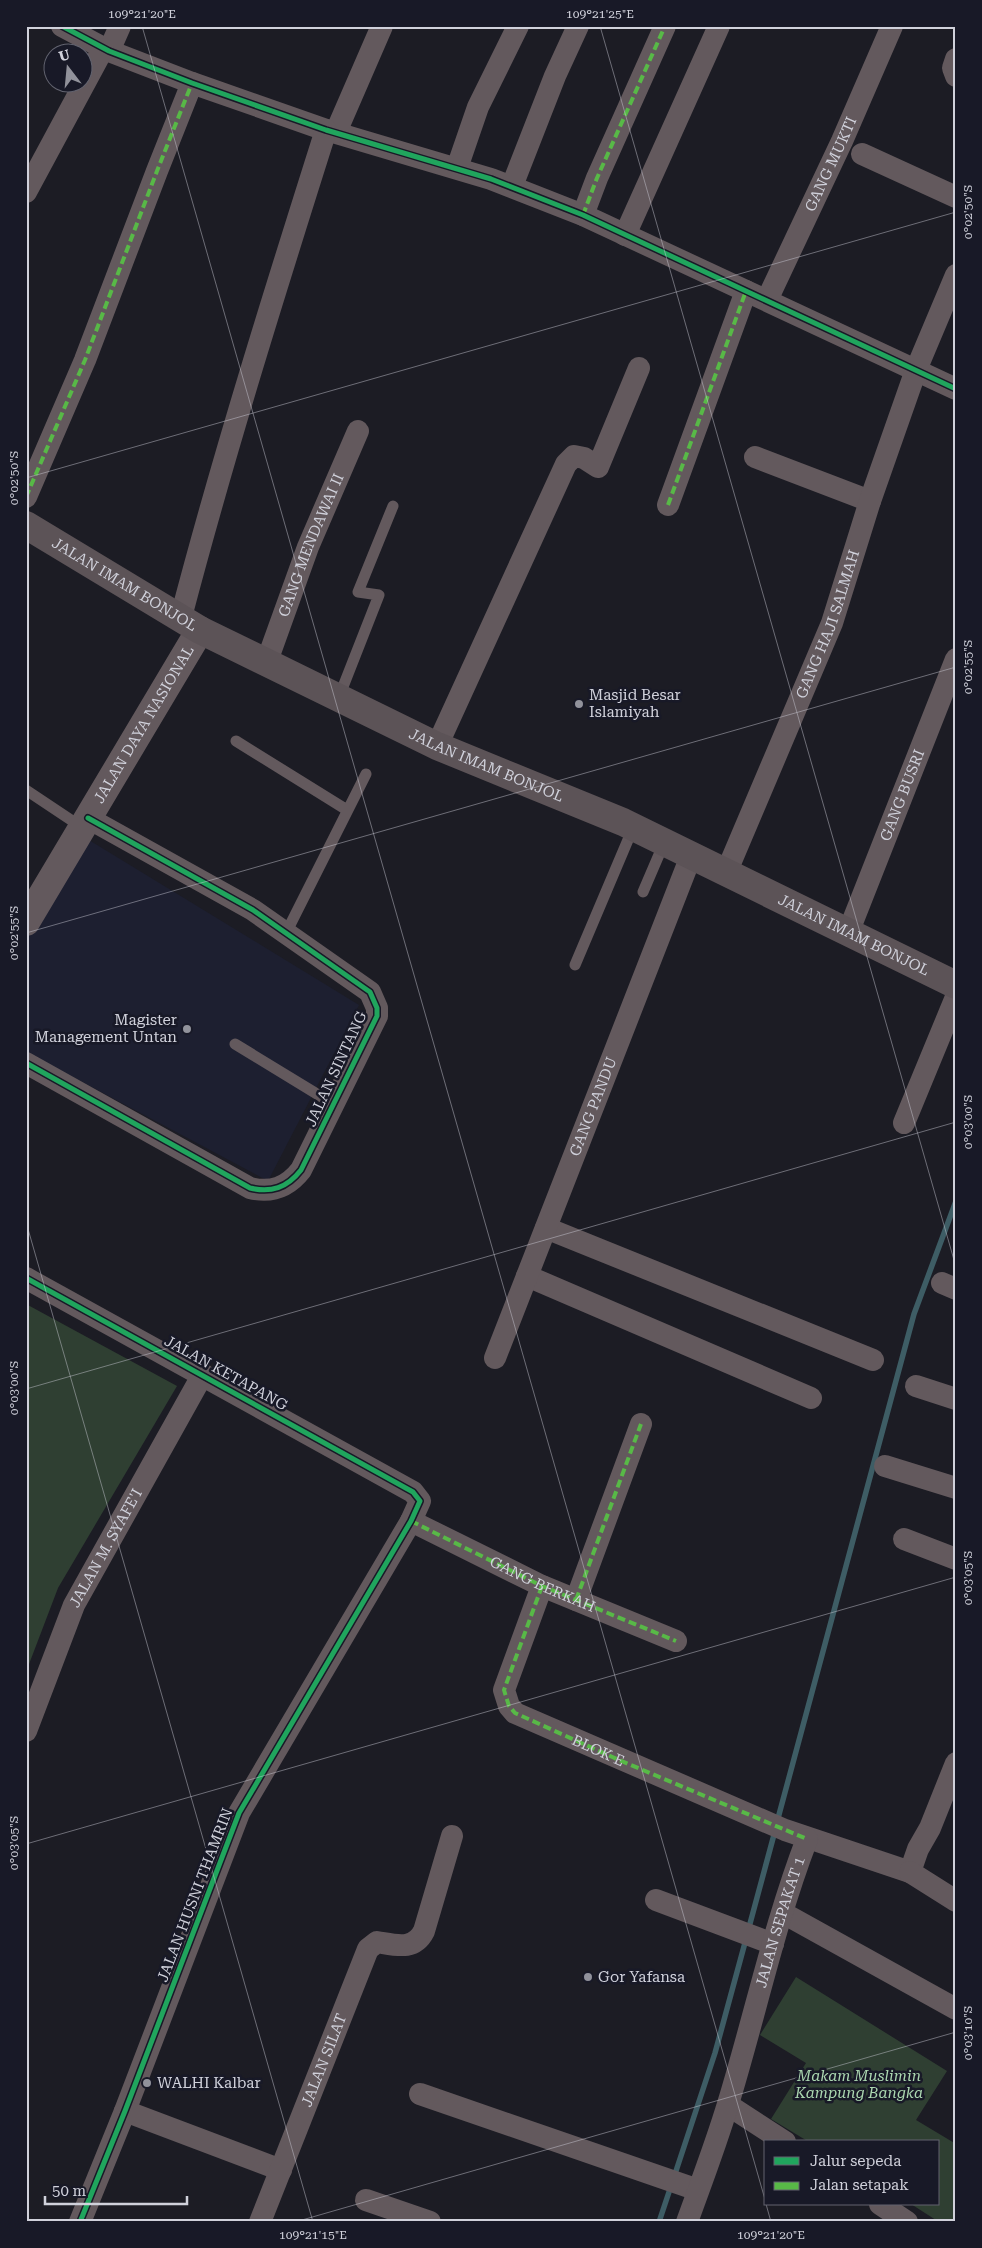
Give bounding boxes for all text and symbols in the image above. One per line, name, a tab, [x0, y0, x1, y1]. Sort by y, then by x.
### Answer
text: 109°21'20"E	[108, 7, 176, 21]
text: 109°21'25"E	[566, 7, 634, 21]
north arrow	[42, 42, 92, 92]
text: U	[57, 46, 72, 65]
street label: GANG MUKTI	[801, 114, 860, 215]
text: 0°02'50"S	[961, 185, 975, 239]
text: 0°02'50"S	[7, 451, 21, 505]
street label: GANG MENDAWAI II	[275, 471, 348, 619]
street label: JALAN IMAM BONJOL	[49, 534, 200, 635]
street label: GANG HAJI SALMAH	[792, 548, 863, 701]
text: 0°02'55"S	[961, 640, 975, 694]
street label: JALAN DAYA NASIONAL	[90, 642, 198, 806]
place label: Masjid Besar Islamiyah	[589, 686, 681, 721]
marker: Masjid Besar Islamiyah	[573, 698, 585, 710]
street label: JALAN IMAM BONJOL	[406, 725, 566, 806]
street label: GANG BUSRI	[876, 747, 928, 844]
street label: JALAN IMAM BONJOL	[775, 890, 932, 980]
text: 0°02'55"S	[7, 906, 21, 960]
street label: JALAN SINTANG	[301, 1008, 371, 1129]
place label: Magister Management Untan	[35, 1011, 177, 1046]
marker: Magister Management Untan	[181, 1023, 193, 1035]
street label: GANG PANDU	[566, 1054, 621, 1159]
text: 0°03'00"S	[961, 1095, 975, 1149]
street label: JALAN KETAPANG	[161, 1332, 291, 1414]
text: 0°03'00"S	[7, 1361, 21, 1415]
street label: JALAN M. SYAFE'I	[65, 1486, 146, 1611]
text: 0°03'05"S	[961, 1551, 975, 1605]
street label: GANG BERKAH	[487, 1552, 598, 1616]
street label: BLOK E	[569, 1731, 627, 1770]
street label: JALAN HUSNI THAMRIN	[153, 1806, 237, 1984]
text: 0°03'05"S	[7, 1816, 21, 1870]
street label: JALAN SEPAKAT 1	[752, 1854, 809, 1990]
place label: Gor Yafansa	[598, 1968, 685, 1986]
marker: Gor Yafansa	[582, 1971, 594, 1983]
text: 0°03'10"S	[961, 2006, 975, 2060]
street label: JALAN SILAT	[297, 2011, 351, 2109]
park label: Makam Muslimin Kampung Bangka	[794, 2067, 923, 2102]
place label: WALHI Kalbar	[157, 2074, 261, 2092]
marker: WALHI Kalbar	[141, 2077, 153, 2089]
legend	[764, 2140, 940, 2206]
text: Jalur sepeda	[810, 2152, 901, 2170]
scale bar	[45, 2173, 188, 2205]
text: Jalan setapak	[810, 2176, 909, 2194]
text: 50 m	[52, 2182, 87, 2200]
text: 109°21'15"E	[279, 2228, 347, 2242]
text: 109°21'20"E	[737, 2228, 805, 2242]

